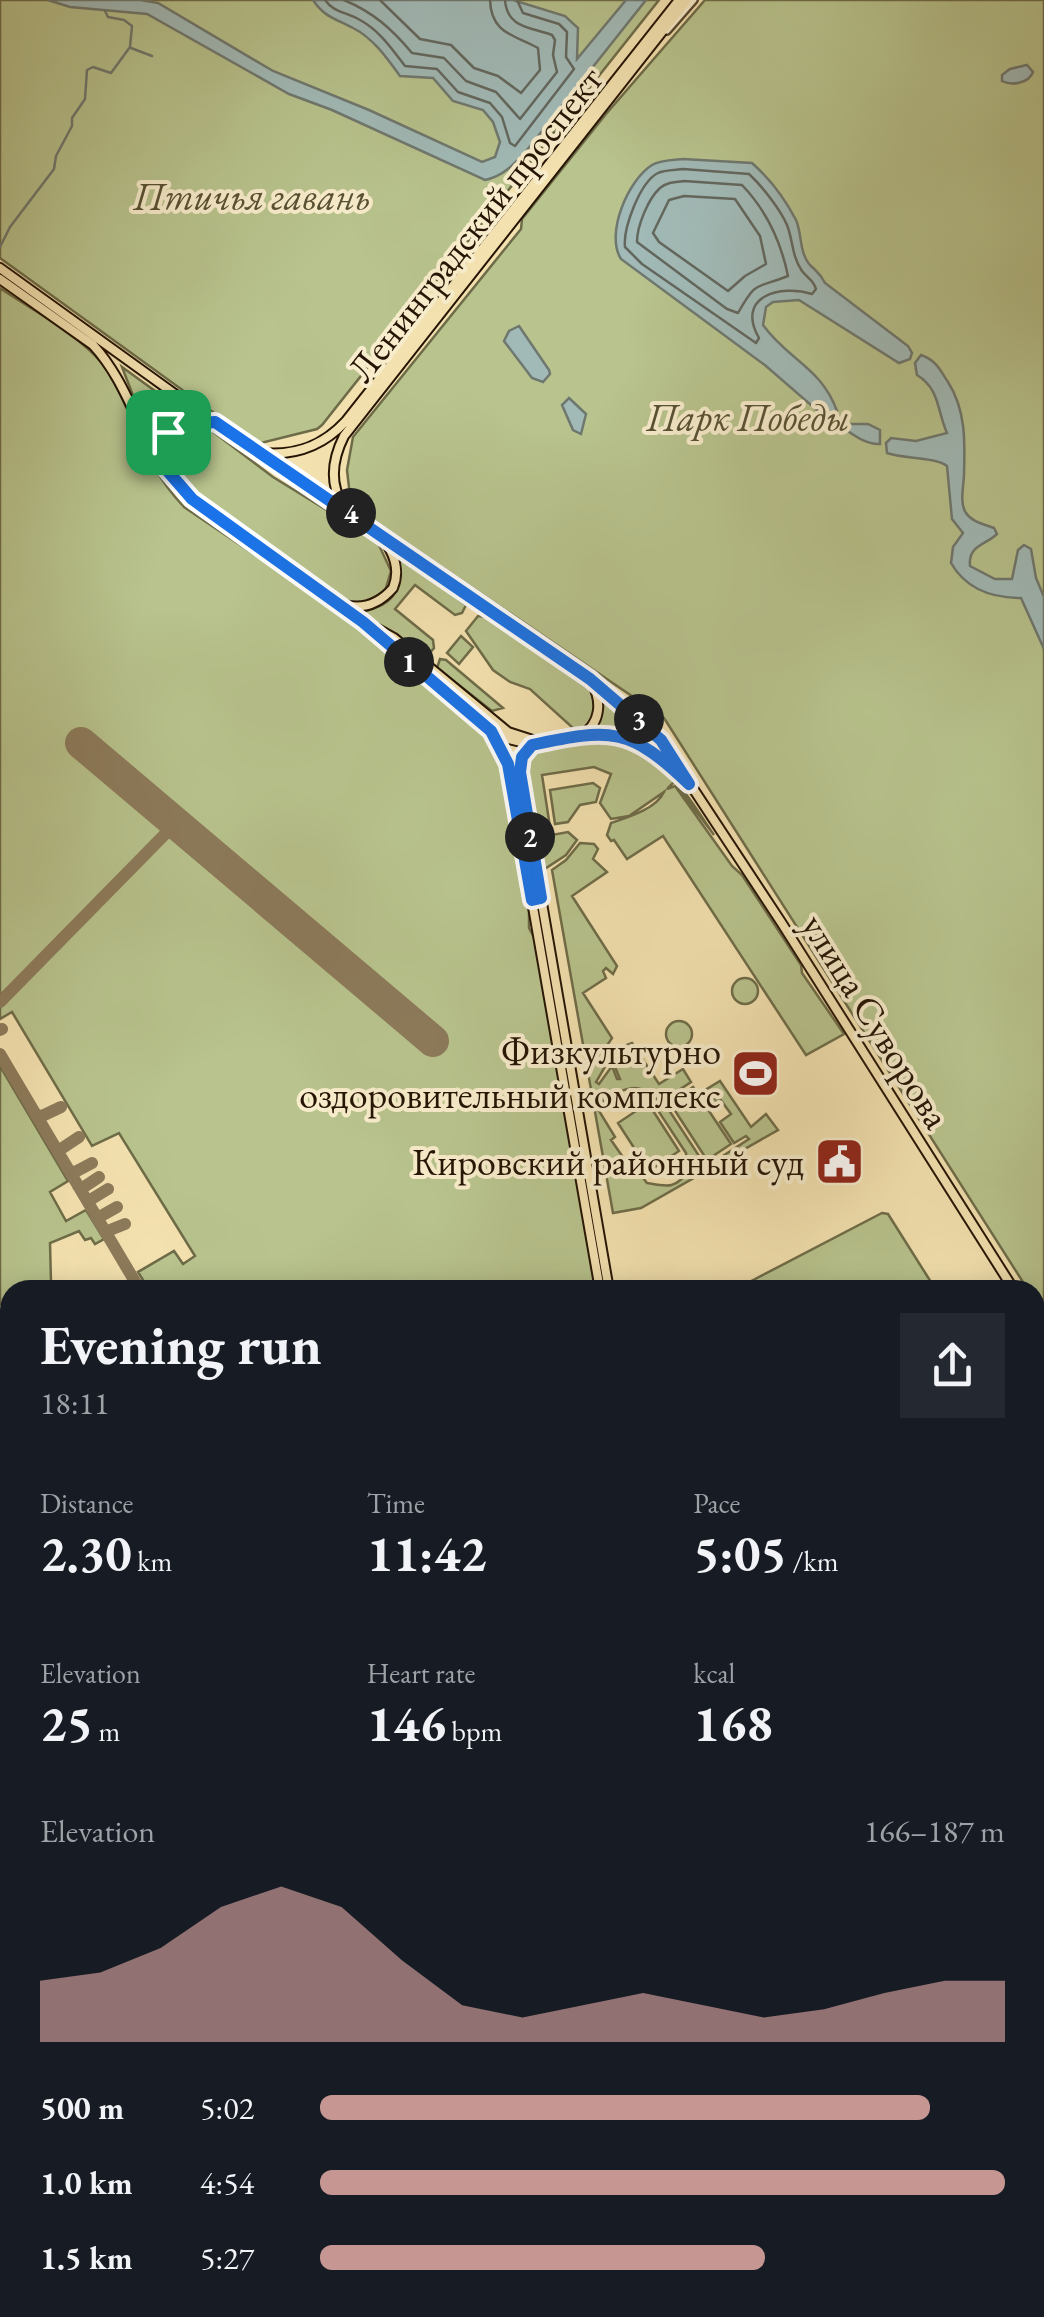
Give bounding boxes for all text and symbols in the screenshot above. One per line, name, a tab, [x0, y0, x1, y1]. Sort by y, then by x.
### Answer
street label: Ленинградский проспект	[336, 56, 613, 391]
park label: Птичья гавань	[133, 171, 370, 220]
pin	[126, 390, 211, 475]
park label: Парк Победы	[645, 392, 850, 441]
icon: arrive	[141, 405, 196, 460]
pin: 4	[326, 488, 376, 538]
text: 4	[344, 495, 358, 531]
pin: 1	[384, 637, 434, 687]
text: 1	[402, 644, 416, 680]
pin: 3	[614, 694, 664, 744]
text: 3	[632, 701, 646, 737]
pin: 2	[505, 812, 555, 862]
text: 2	[523, 819, 537, 855]
street label: улица Суворова	[791, 904, 962, 1138]
place label: Физкультурно оздоровительный комплекс	[299, 1026, 721, 1119]
sports icon: Физкультурно оздоровительный комплекс	[730, 1047, 782, 1099]
public building icon: Кировский районный суд	[813, 1136, 865, 1188]
place label: Кировский районный суд	[412, 1137, 804, 1186]
text: Evening run	[40, 1309, 322, 1380]
button: share	[900, 1313, 1005, 1418]
text: 18:11	[40, 1382, 109, 1424]
text: Distance	[40, 1485, 134, 1521]
text: Time	[367, 1485, 425, 1521]
text: Pace	[693, 1485, 740, 1521]
text: 2.30	[40, 1521, 132, 1586]
text: 11:42	[367, 1521, 487, 1586]
text: 5:05	[693, 1521, 787, 1586]
text: km	[132, 1543, 172, 1579]
text: /km	[787, 1543, 838, 1579]
text: Elevation	[40, 1655, 141, 1691]
text: Heart rate	[367, 1655, 475, 1691]
text: kcal	[693, 1655, 735, 1691]
text: 25	[40, 1691, 93, 1756]
text: 146	[367, 1691, 446, 1756]
text: 168	[693, 1691, 773, 1756]
text: m	[93, 1713, 120, 1749]
text: bpm	[446, 1713, 502, 1749]
text: Elevation	[40, 1810, 155, 1852]
text: 166–187 m	[864, 1810, 1005, 1852]
text: 500 m	[40, 2087, 124, 2129]
text: 5:02	[200, 2087, 254, 2129]
text: 1.0 km	[40, 2162, 133, 2204]
text: 4:54	[200, 2162, 254, 2204]
text: 1.5 km	[40, 2237, 133, 2279]
text: 5:27	[200, 2237, 254, 2279]

